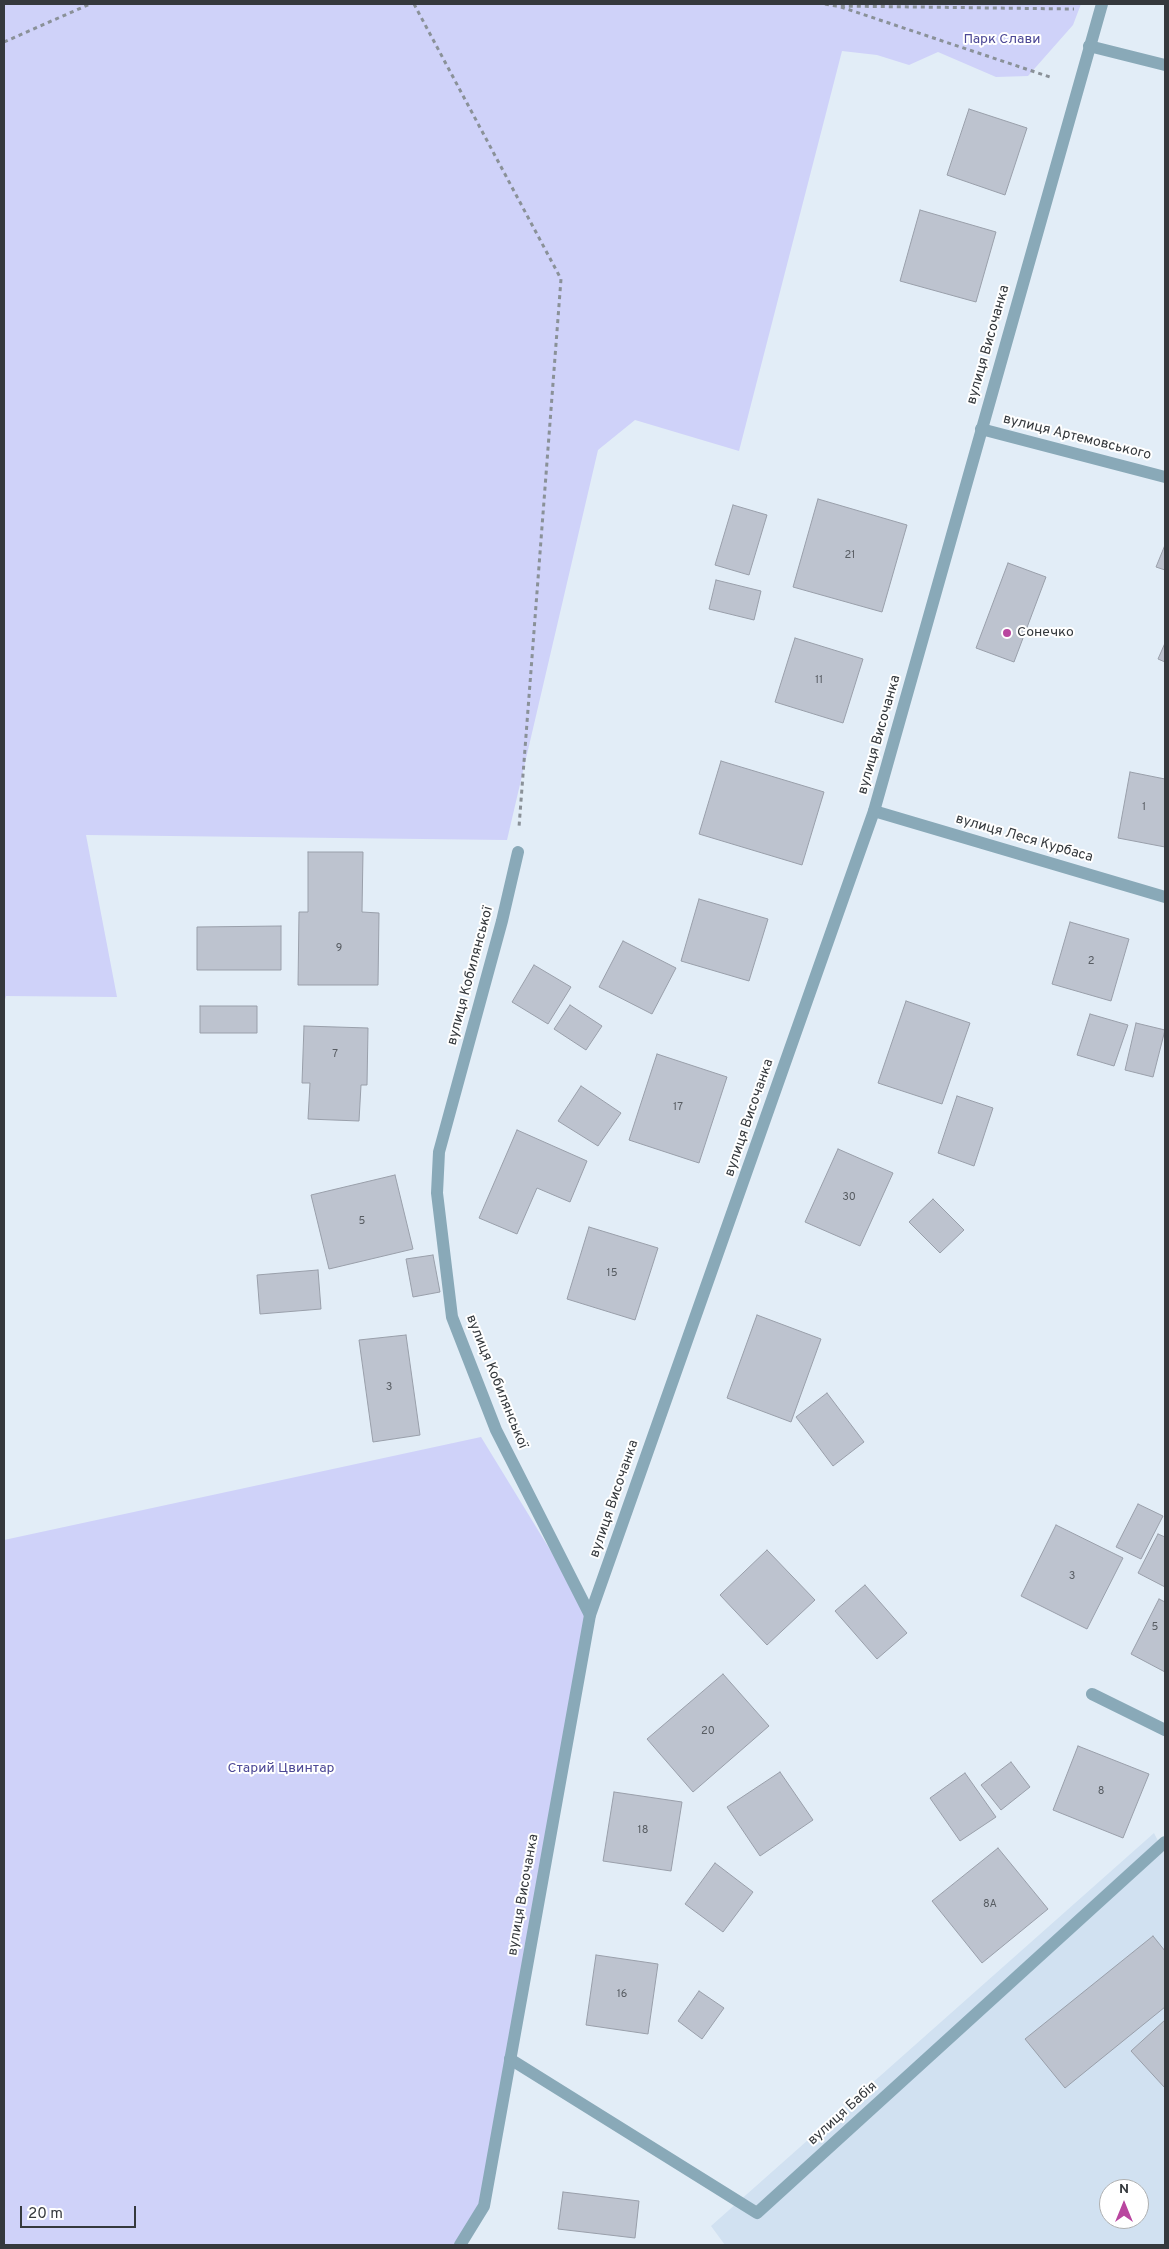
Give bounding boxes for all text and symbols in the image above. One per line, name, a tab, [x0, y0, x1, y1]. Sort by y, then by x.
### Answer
park label: Парк Слави	[963, 32, 1041, 48]
street label: вулиця Височанка	[964, 283, 1014, 407]
street label: вулиця Артемовського	[1001, 411, 1153, 465]
house number: 21	[845, 549, 855, 563]
place label: Сонечко	[1017, 625, 1074, 641]
marker: Сонечко	[1001, 627, 1013, 639]
street label: вулиця Височанка	[855, 673, 905, 797]
house number: 11	[815, 674, 823, 688]
house number: 1	[1142, 801, 1146, 815]
street label: вулиця Леся Курбаса	[953, 811, 1095, 867]
street label: вулиця Кобилянської	[444, 905, 498, 1047]
house number: 9	[336, 942, 342, 956]
house number: 2	[1088, 955, 1094, 969]
house number: 7	[332, 1048, 338, 1062]
street label: вулиця Височанка	[722, 1057, 778, 1179]
house number: 17	[673, 1101, 683, 1115]
house number: 30	[842, 1191, 856, 1205]
house number: 5	[359, 1215, 365, 1229]
house number: 15	[607, 1267, 617, 1281]
street label: вулиця Кобилянської	[461, 1313, 531, 1451]
house number: 3	[386, 1381, 392, 1395]
street label: вулиця Височанка	[587, 1438, 643, 1560]
house number: 3	[1069, 1570, 1075, 1584]
house number: 5	[1152, 1621, 1158, 1635]
house number: 20	[701, 1725, 715, 1739]
park label: Старий Цвинтар	[227, 1761, 335, 1777]
house number: 8	[1098, 1785, 1104, 1799]
house number: 18	[638, 1824, 648, 1838]
street label: вулиця Височанка	[505, 1833, 543, 1957]
house number: 8А	[983, 1898, 997, 1912]
house number: 16	[617, 1988, 627, 2002]
street label: вулиця Бабія	[805, 2079, 881, 2149]
north arrow	[1099, 2179, 1149, 2229]
text: N	[1119, 2181, 1129, 2198]
scale bar	[22, 2196, 139, 2228]
text: 20 m	[28, 2205, 63, 2224]

